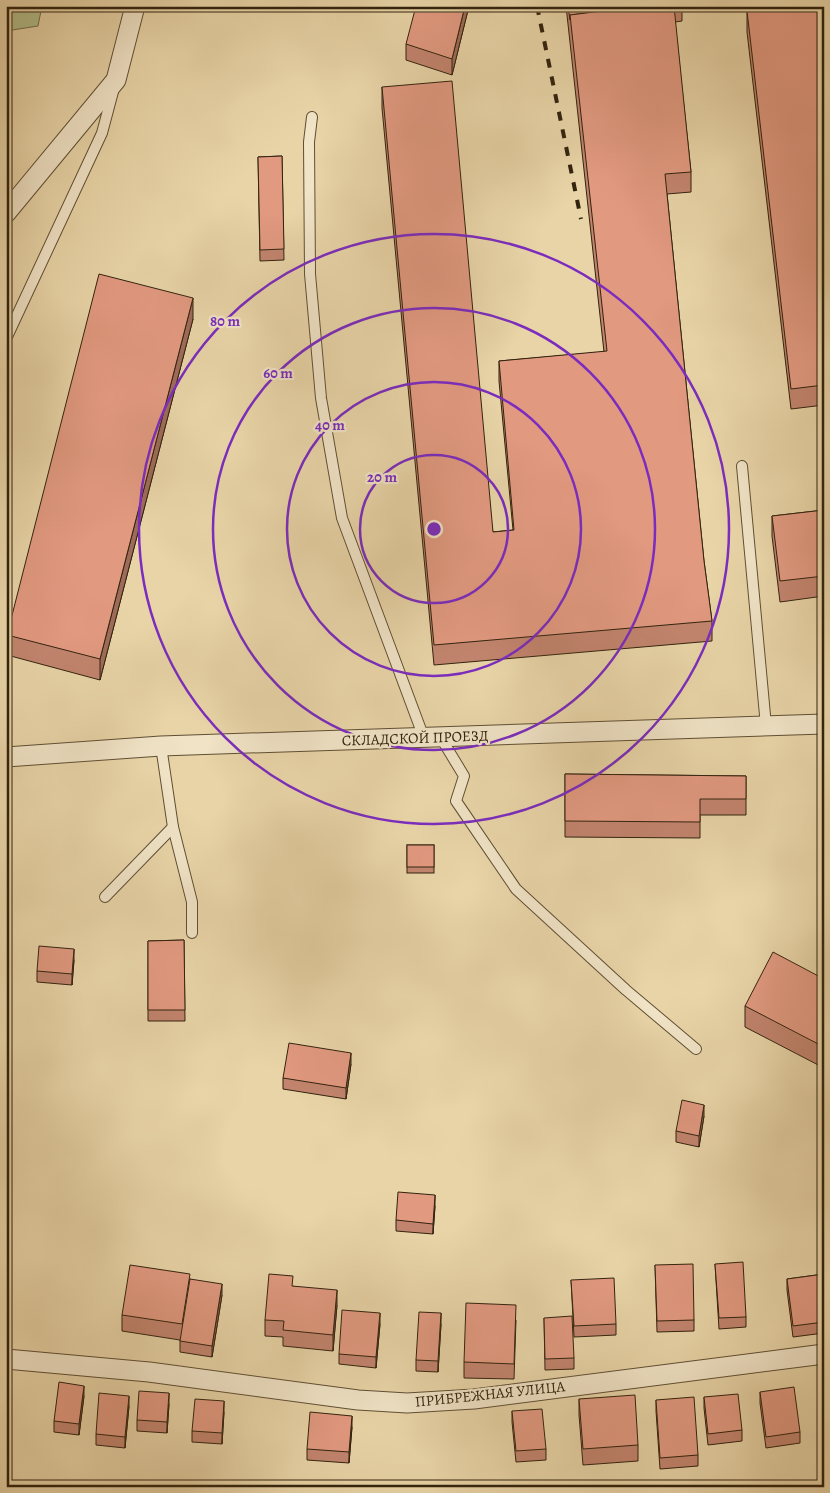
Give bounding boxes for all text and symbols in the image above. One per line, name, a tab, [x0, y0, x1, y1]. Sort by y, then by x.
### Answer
text: 80 m	[210, 311, 240, 331]
text: 60 m	[263, 363, 293, 383]
text: 40 m	[315, 415, 345, 435]
text: 20 m	[367, 467, 397, 487]
centre of rings	[425, 520, 443, 538]
street label: СКЛАДСКОЙ ПРОЕЗД	[341, 725, 489, 751]
street label: ПРИБРЕЖНАЯ УЛИЦА	[414, 1376, 566, 1412]

